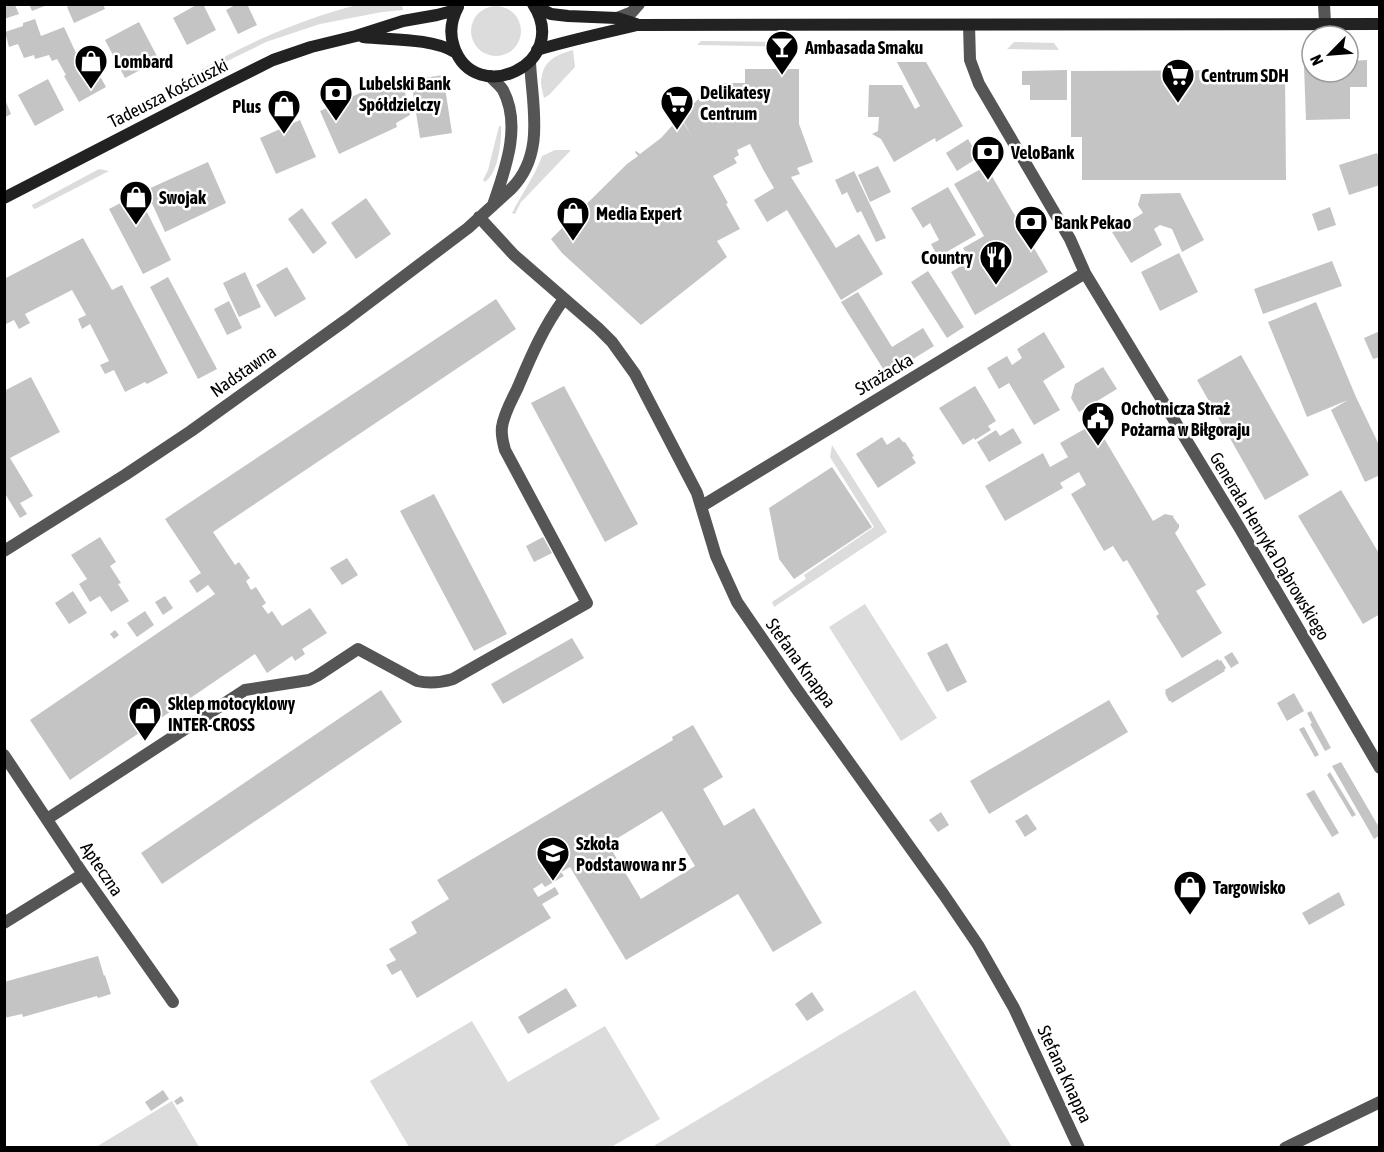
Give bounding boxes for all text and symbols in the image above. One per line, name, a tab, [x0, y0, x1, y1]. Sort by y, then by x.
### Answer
north arrow	[1300, 24, 1360, 84]
bar icon: Ambasada Smaku	[764, 29, 800, 76]
place label: Ambasada Smaku	[804, 37, 924, 58]
shop icon: Lombard	[73, 43, 109, 90]
place label: Lombard	[114, 51, 173, 72]
text: N	[1306, 52, 1327, 68]
street label: Tadeusza Kościuszki	[105, 54, 231, 132]
supermarket icon: Centrum SDH	[1160, 57, 1196, 104]
place label: Centrum SDH	[1201, 65, 1289, 86]
place label: Lubelski Bank Spółdzielczy	[359, 73, 452, 115]
bank icon: Lubelski Bank Spółdzielczy	[318, 75, 354, 122]
place label: Delikatesy Centrum	[700, 82, 771, 124]
supermarket icon: Delikatesy Centrum	[659, 84, 695, 131]
shop icon: Plus	[266, 88, 302, 135]
place label: Plus	[232, 96, 262, 117]
bank icon: VeloBank	[970, 134, 1006, 181]
place label: VeloBank	[1010, 142, 1075, 163]
shop icon: Swojak	[118, 179, 154, 226]
place label: Swojak	[159, 187, 207, 208]
shop icon: Media Expert	[555, 195, 591, 242]
place label: Media Expert	[596, 203, 682, 224]
bank icon: Bank Pekao	[1013, 204, 1049, 251]
place label: Bank Pekao	[1054, 212, 1132, 233]
restaurant icon: Country	[978, 239, 1014, 286]
place label: Country	[921, 247, 974, 268]
street label: Nadstawna	[206, 341, 280, 401]
street label: Strażacka	[851, 349, 917, 399]
place label: Ochotnicza Straż Pożarna w Biłgoraju	[1121, 398, 1250, 440]
public building icon: Ochotnicza Straż Pożarna w Biłgoraju	[1080, 400, 1116, 447]
street label: Generała Henryka Dąbrowskiego	[1205, 448, 1335, 644]
street label: Stefana Knappa	[762, 614, 840, 712]
place label: Sklep motocyklowy INTER-CROSS	[168, 693, 296, 735]
shop icon: Sklep motocyklowy INTER-CROSS	[127, 695, 163, 742]
place label: Szkoła Podstawowa nr 5	[576, 833, 687, 875]
school or university icon: Szkoła Podstawowa nr 5	[535, 835, 571, 882]
street label: Apteczna	[76, 838, 128, 900]
shop icon: Targowisko	[1172, 869, 1208, 916]
place label: Targowisko	[1213, 877, 1286, 898]
street label: Stefana Knappa	[1033, 1022, 1097, 1126]

